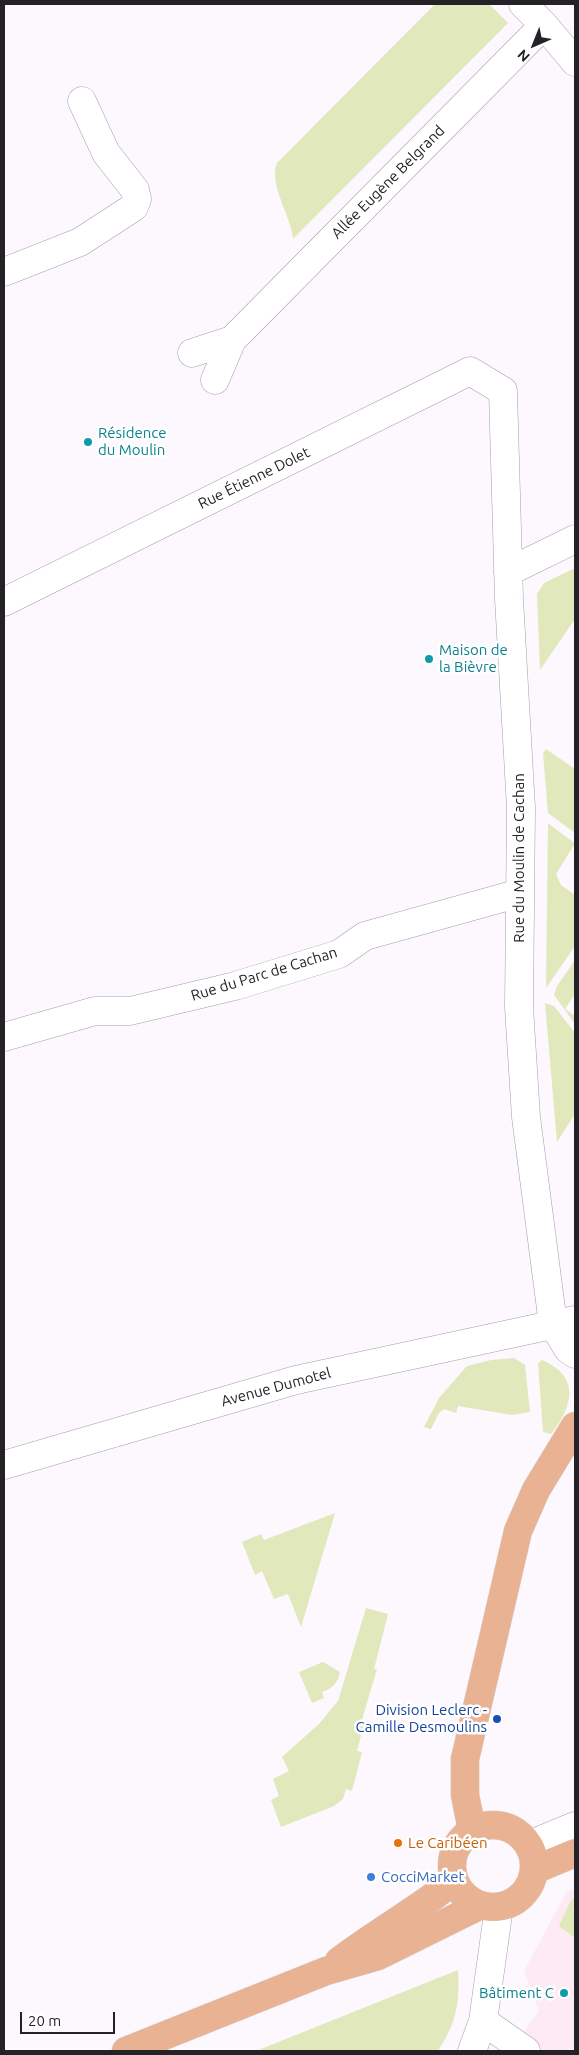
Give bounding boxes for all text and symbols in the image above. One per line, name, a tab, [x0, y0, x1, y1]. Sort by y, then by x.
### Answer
north arrow	[509, 20, 559, 70]
text: N	[514, 46, 533, 65]
street label: Allée Eugène Belgrand	[328, 122, 448, 242]
place label: Résidence du Moulin	[98, 424, 167, 459]
marker: Résidence du Moulin	[82, 436, 94, 448]
street label: Rue Étienne Dolet	[195, 443, 313, 513]
place label: Maison de la Bièvre	[439, 641, 508, 676]
marker: Maison de la Bièvre	[423, 653, 435, 665]
street label: Rue du Moulin de Cachan	[510, 773, 528, 943]
street label: Rue du Parc de Cachan	[189, 943, 339, 1005]
street label: Avenue Dumotel	[219, 1364, 333, 1410]
place label: Division Leclerc - Camille Desmoulins	[356, 1701, 487, 1736]
marker: Division Leclerc - Camille Desmoulins	[491, 1713, 503, 1725]
place label: Le Caribéen	[408, 1834, 487, 1852]
marker: Le Caribéen	[392, 1837, 404, 1849]
place label: CocciMarket	[381, 1868, 464, 1886]
marker: CocciMarket	[365, 1871, 377, 1883]
place label: Bâtiment C	[479, 1984, 554, 2002]
marker: Bâtiment C	[558, 1987, 570, 1999]
scale bar	[22, 2002, 118, 2034]
text: 20 m	[28, 2012, 61, 2029]

